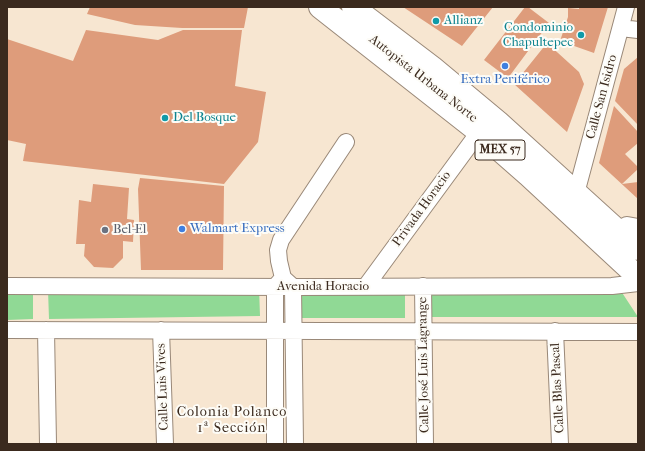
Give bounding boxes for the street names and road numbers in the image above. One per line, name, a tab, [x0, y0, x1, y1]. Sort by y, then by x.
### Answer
street label: Autopista Urbana Norte	[366, 32, 480, 126]
street label: Calle San Isidro	[583, 53, 621, 141]
road number: MEX 57	[475, 140, 525, 160]
street label: Privada Horacio	[389, 168, 455, 250]
street label: Avenida Horacio	[277, 279, 369, 295]
street label: Calle José Luis Lagrange	[415, 297, 433, 433]
street label: Calle Blas Pascal	[548, 342, 568, 434]
street label: Calle Luis Vives	[154, 343, 172, 431]

